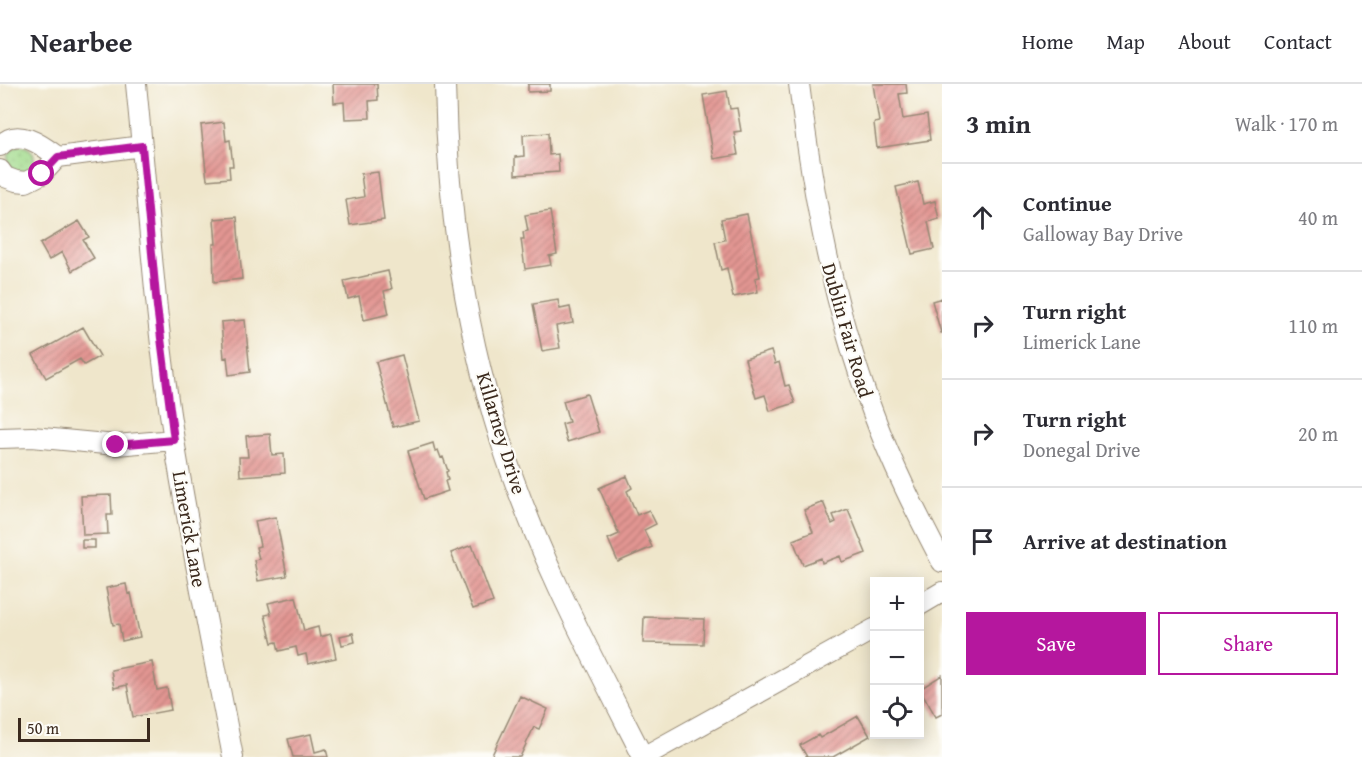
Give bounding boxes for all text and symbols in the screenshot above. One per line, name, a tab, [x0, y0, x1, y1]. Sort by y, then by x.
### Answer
text: Nearbee	[30, 21, 133, 62]
text: Home	[1022, 26, 1073, 57]
text: Map	[1106, 26, 1145, 57]
text: About	[1178, 26, 1231, 57]
text: Contact	[1264, 26, 1332, 57]
text: 3 min	[966, 104, 1031, 143]
text: Walk · 170 m	[1235, 109, 1338, 138]
route start	[28, 160, 54, 186]
text: Continue	[1023, 187, 1112, 219]
icon: ahead	[966, 201, 999, 234]
text: 40 m	[1298, 203, 1338, 232]
text: Galloway Bay Drive	[1023, 219, 1183, 248]
street label: Dublin Fair Road	[815, 259, 881, 401]
text: Turn right	[1023, 295, 1126, 327]
icon: right	[966, 309, 999, 342]
text: 110 m	[1288, 311, 1338, 340]
text: Limerick Lane	[1023, 327, 1141, 356]
street label: Killarney Drive	[470, 368, 534, 498]
text: Turn right	[1023, 403, 1126, 435]
icon: right	[966, 417, 999, 450]
text: 20 m	[1298, 419, 1338, 448]
route end	[102, 431, 128, 457]
text: Donegal Drive	[1023, 435, 1140, 464]
street label: Limerick Lane	[165, 468, 215, 590]
icon: arrive	[966, 525, 999, 558]
text: Arrive at destination	[1023, 525, 1227, 557]
map controls	[870, 577, 924, 739]
button: +	[870, 577, 924, 631]
button: Save	[966, 612, 1146, 675]
button: Share	[1158, 612, 1338, 675]
button: −	[870, 631, 924, 685]
button: locate	[870, 685, 924, 739]
scale bar	[18, 715, 150, 742]
text: 50 m	[27, 716, 59, 740]

